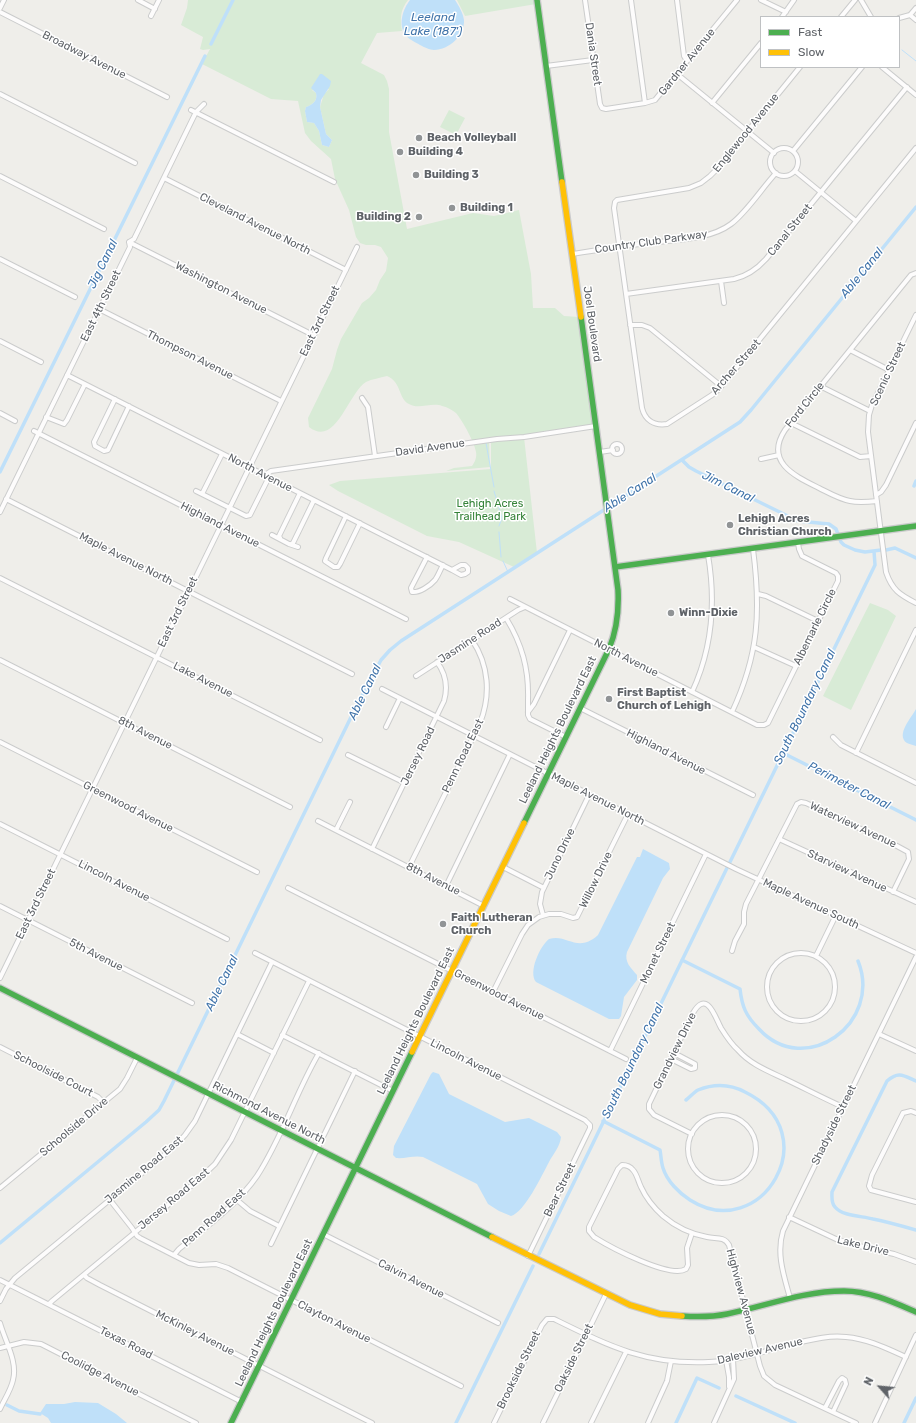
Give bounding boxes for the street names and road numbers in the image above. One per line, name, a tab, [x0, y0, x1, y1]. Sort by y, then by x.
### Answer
street label: Dania Street	[582, 22, 604, 86]
street label: Gardner Avenue	[656, 26, 718, 98]
street label: Broadway Avenue	[40, 28, 128, 82]
street label: Englewood Avenue	[710, 91, 782, 175]
street label: Cleveland Avenue North	[197, 190, 313, 258]
street label: Canal Street	[765, 201, 815, 259]
street label: Country Club Parkway	[594, 228, 708, 256]
street label: Washington Avenue	[173, 259, 269, 317]
street label: East 4th Street	[78, 268, 124, 344]
street label: East 3rd Street	[297, 283, 343, 359]
street label: Joel Boulevard	[580, 285, 604, 363]
street label: Thompson Avenue	[145, 327, 235, 383]
street label: Archer Street	[708, 337, 764, 397]
street label: Scenic Street	[867, 340, 909, 408]
street label: Ford Circle	[783, 380, 827, 430]
street label: David Avenue	[394, 437, 466, 459]
street label: North Avenue	[226, 451, 294, 495]
street label: Highland Avenue	[178, 499, 262, 551]
street label: Maple Avenue North	[77, 530, 175, 588]
street label: East 3rd Street	[155, 574, 201, 650]
street label: Albemarle Circle	[791, 587, 839, 667]
street label: Jasmine Road	[436, 616, 504, 666]
street label: North Avenue	[592, 636, 660, 680]
street label: Leeland Heights Boulevard East	[516, 654, 600, 806]
street label: Lake Avenue	[171, 659, 235, 701]
street label: 8th Avenue	[116, 714, 174, 752]
street label: Penn Road East	[439, 717, 487, 795]
street label: Jersey Road	[398, 724, 438, 788]
street label: Highland Avenue	[624, 726, 708, 778]
street label: Maple Avenue North	[549, 770, 647, 828]
street label: Greenwood Avenue	[81, 779, 175, 835]
street label: Waterview Avenue	[808, 799, 898, 851]
street label: Juno Drive	[542, 826, 578, 882]
street label: Starview Avenue	[805, 847, 889, 895]
street label: Willow Drive	[577, 850, 615, 910]
street label: Lincoln Avenue	[76, 857, 152, 905]
street label: 8th Avenue	[404, 860, 462, 898]
street label: East 3rd Street	[13, 866, 59, 942]
street label: Maple Avenue South	[761, 876, 861, 932]
street label: Monet Street	[637, 920, 679, 986]
street label: 5th Avenue	[67, 936, 125, 974]
street label: Leeland Heights Boulevard East	[374, 945, 458, 1097]
street label: Greenwood Avenue	[452, 967, 546, 1023]
street label: Grandview Drive	[651, 1011, 699, 1091]
street label: Lincoln Avenue	[428, 1036, 504, 1084]
street label: Schoolside Court	[11, 1048, 95, 1100]
street label: Richmond Avenue North	[210, 1079, 328, 1147]
street label: Shadyside Street	[809, 1083, 859, 1167]
street label: Schoolside Drive	[37, 1095, 111, 1159]
street label: Jasmine Road East	[102, 1133, 186, 1207]
street label: Bear Street	[541, 1161, 579, 1219]
street label: Jersey Road East	[136, 1165, 212, 1233]
street label: Penn Road East	[180, 1186, 248, 1250]
street label: Lake Drive	[836, 1233, 890, 1259]
street label: Leeland Heights Boulevard East	[232, 1237, 316, 1389]
street label: Highview Avenue	[723, 1248, 759, 1336]
street label: Calvin Avenue	[376, 1257, 446, 1301]
street label: Clayton Avenue	[295, 1298, 373, 1346]
street label: McKinley Avenue	[153, 1307, 237, 1359]
street label: Oakside Street	[552, 1322, 596, 1394]
street label: Texas Road	[97, 1324, 155, 1362]
street label: Brookside Street	[494, 1329, 544, 1411]
street label: Daleview Avenue	[716, 1335, 804, 1367]
street label: Coolidge Avenue	[59, 1349, 141, 1399]

